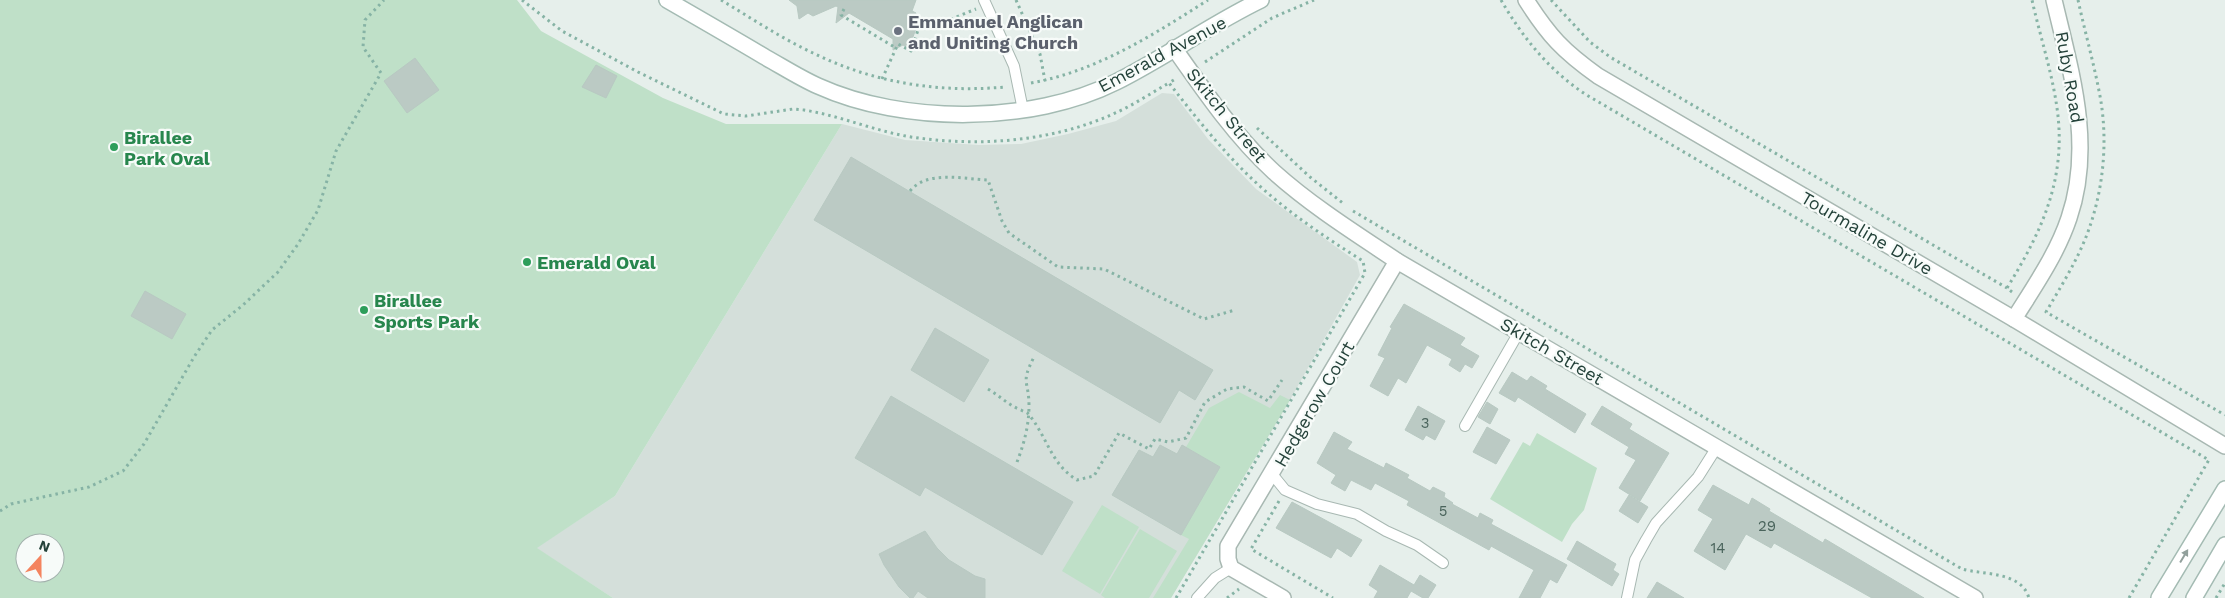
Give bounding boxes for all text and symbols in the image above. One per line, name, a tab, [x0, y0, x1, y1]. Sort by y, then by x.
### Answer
place label: Emmanuel Anglican and Uniting Church	[908, 11, 1083, 53]
street label: Emerald Avenue	[1094, 11, 1230, 97]
marker: Emmanuel Anglican and Uniting Church	[892, 25, 904, 37]
street label: Ruby Road	[2052, 29, 2088, 125]
street label: Skitch Street	[1182, 63, 1272, 167]
place label: Birallee Park Oval	[124, 127, 210, 169]
marker: Birallee Park Oval	[108, 141, 120, 153]
street label: Tourmaline Drive	[1798, 187, 1936, 279]
place label: Emerald Oval	[537, 252, 656, 273]
marker: Emerald Oval	[521, 256, 533, 268]
place label: Birallee Sports Park	[374, 290, 480, 332]
marker: Birallee Sports Park	[358, 304, 370, 316]
street label: Skitch Street	[1497, 313, 1608, 389]
street label: Hedgerow Court	[1269, 337, 1359, 471]
house number: 3	[1421, 414, 1429, 432]
house number: 5	[1439, 502, 1447, 520]
house number: 29	[1758, 517, 1776, 535]
north arrow	[15, 533, 65, 583]
text: N	[37, 537, 52, 555]
house number: 14	[1710, 539, 1726, 557]
one-way arrow	[2180, 550, 2189, 563]

